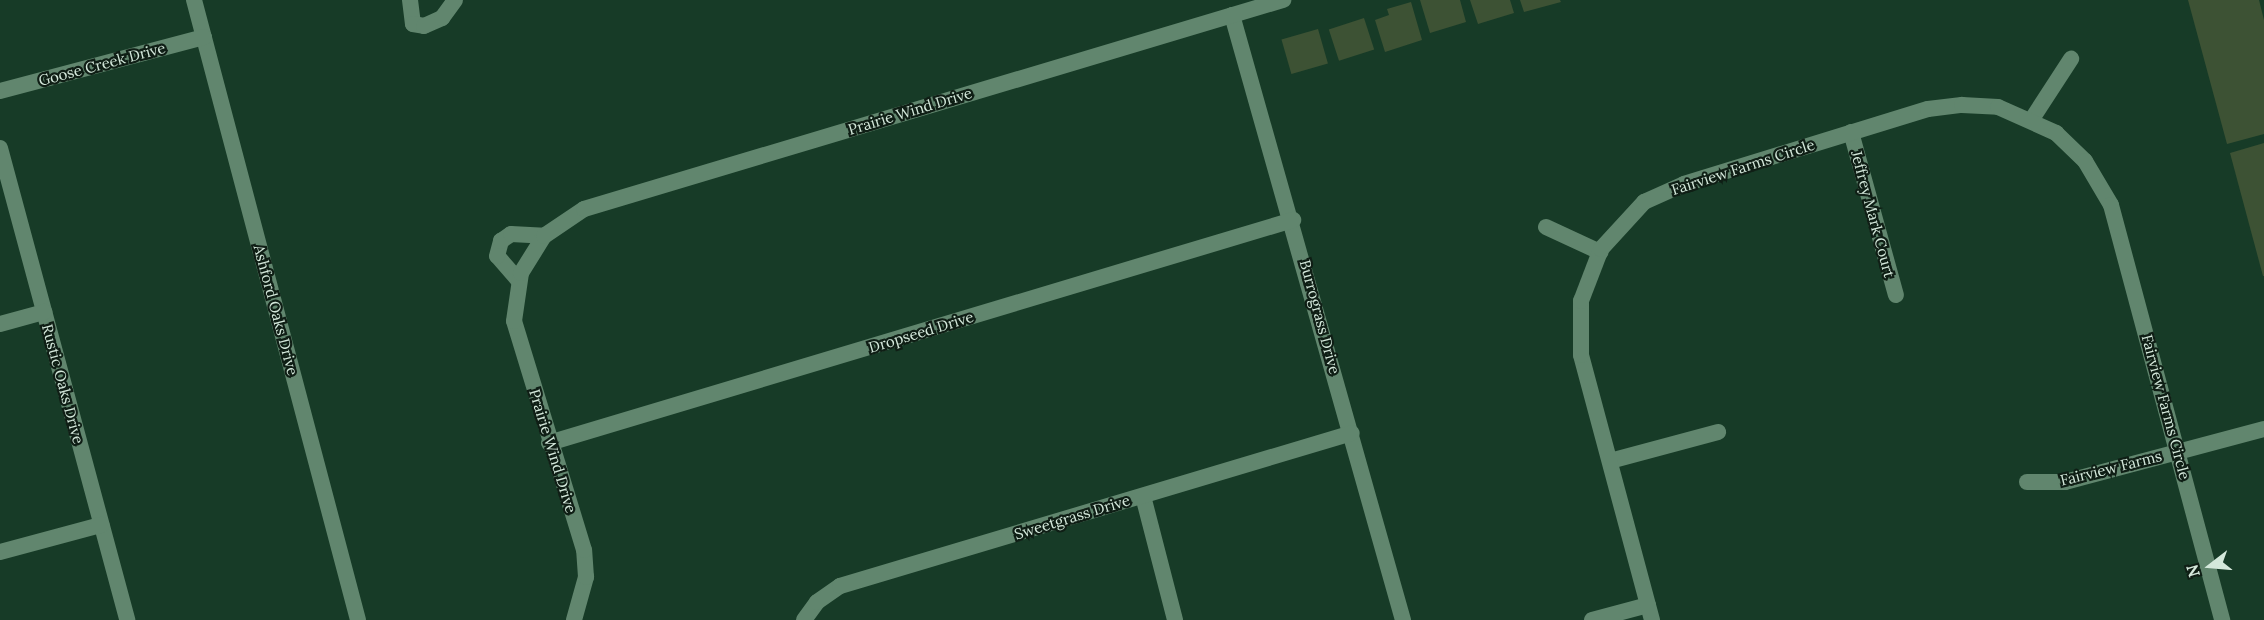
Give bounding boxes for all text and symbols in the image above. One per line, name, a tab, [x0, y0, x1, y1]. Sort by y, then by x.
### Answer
street label: Goose Creek Drive	[37, 38, 167, 90]
street label: Prairie Wind Drive	[846, 84, 974, 138]
street label: Fairview Farms Circle	[1669, 135, 1817, 199]
street label: Jeffrey Mark Court	[1847, 149, 1899, 279]
street label: Ashford Oaks Drive	[250, 243, 302, 377]
street label: Burrograss Drive	[1296, 258, 1344, 376]
street label: Dropseed Drive	[866, 307, 976, 357]
street label: Rustic Oaks Drive	[38, 322, 88, 446]
street label: Fairview Farms Circle	[2138, 333, 2194, 481]
street label: Prairie Wind Drive	[526, 387, 580, 515]
street label: Fairview Farms	[2058, 447, 2164, 489]
street label: Sweetgrass Drive	[1012, 491, 1132, 543]
north arrow	[2180, 536, 2240, 596]
text: N	[2181, 562, 2204, 580]

